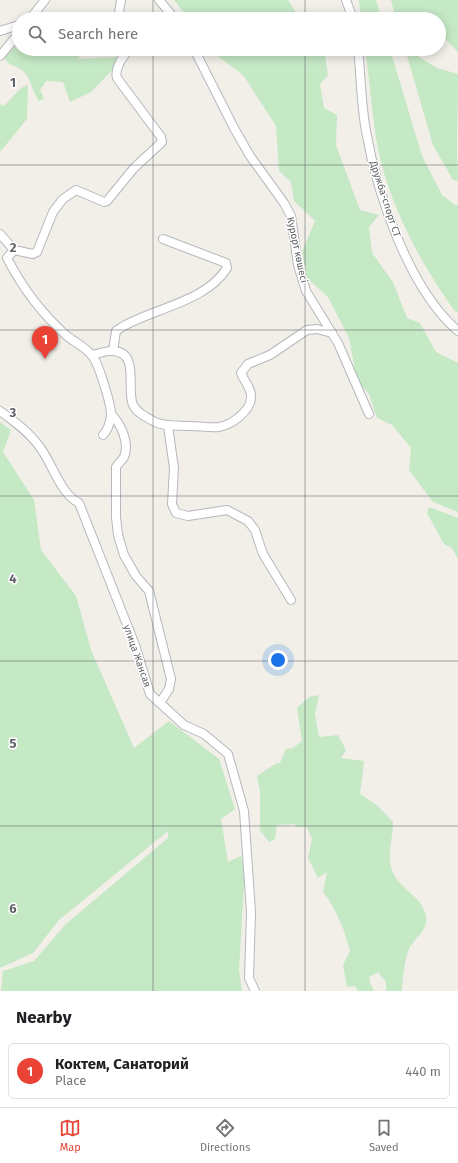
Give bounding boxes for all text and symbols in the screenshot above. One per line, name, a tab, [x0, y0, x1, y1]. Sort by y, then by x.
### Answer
search box	[12, 12, 446, 56]
icon: search	[26, 23, 48, 45]
text: Search here	[58, 25, 138, 43]
text: 1	[10, 75, 16, 90]
street label: Дружба-спорт СТ	[367, 159, 403, 239]
street label: Курорт көшесі	[284, 216, 311, 284]
text: 2	[10, 240, 17, 255]
pin: 1	[32, 326, 58, 359]
text: 3	[9, 405, 17, 420]
text: 4	[9, 571, 17, 586]
street label: улица Жансая	[121, 623, 153, 689]
your location	[268, 650, 288, 670]
text: 5	[10, 736, 17, 751]
text: 6	[9, 901, 17, 916]
text: Nearby	[16, 1007, 71, 1028]
text: Коктем, Санаторий	[55, 1055, 189, 1073]
text: 1	[27, 1064, 33, 1079]
text: 440 m	[405, 1064, 441, 1079]
text: Place	[55, 1073, 86, 1088]
tab: Map	[59, 1117, 81, 1154]
tab: Directions	[200, 1117, 250, 1154]
tab: Saved	[369, 1117, 399, 1154]

